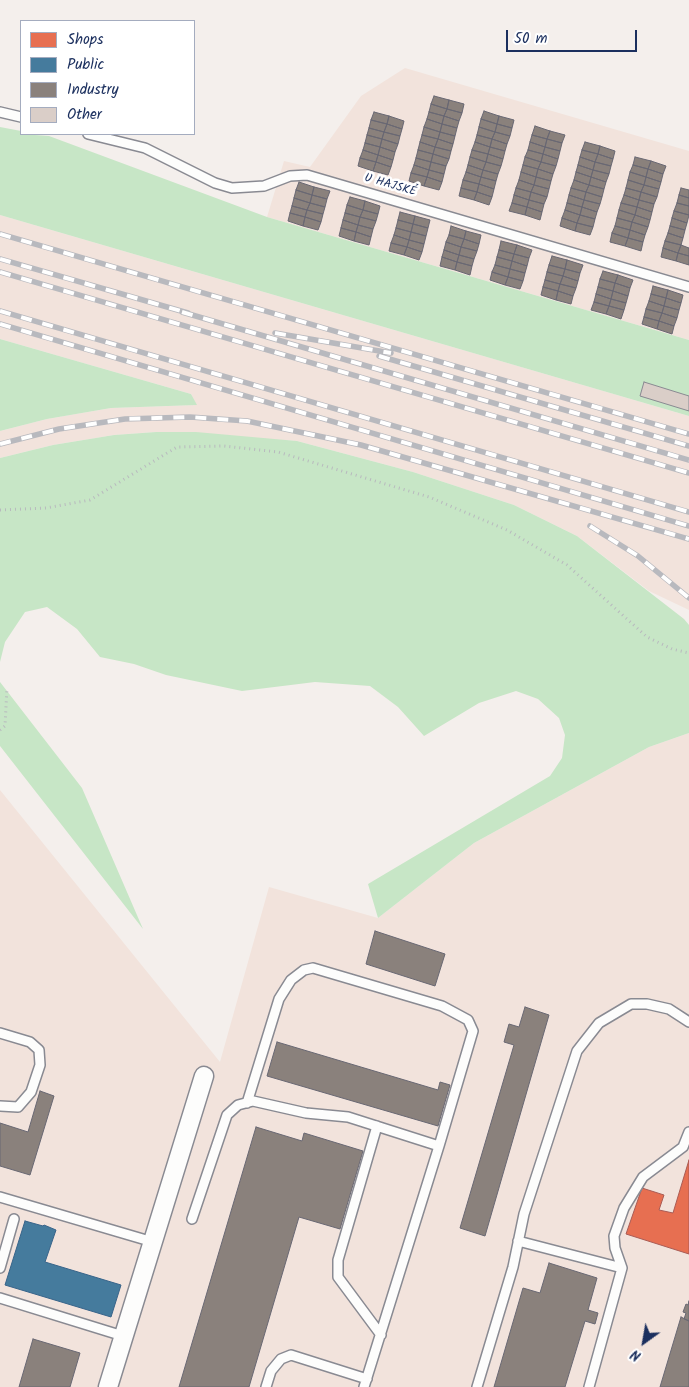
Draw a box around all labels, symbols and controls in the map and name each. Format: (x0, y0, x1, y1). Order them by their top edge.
legend (20, 20, 195, 135)
scale bar (509, 20, 640, 52)
text: 50 m (514, 27, 548, 51)
text: Shops (67, 28, 103, 52)
text: Public (67, 53, 104, 77)
text: Industry (67, 78, 119, 102)
text: Other (67, 103, 102, 127)
street label: U HAJSKÉ (362, 172, 418, 200)
north arrow (619, 1317, 669, 1367)
text: N (626, 1343, 646, 1366)

